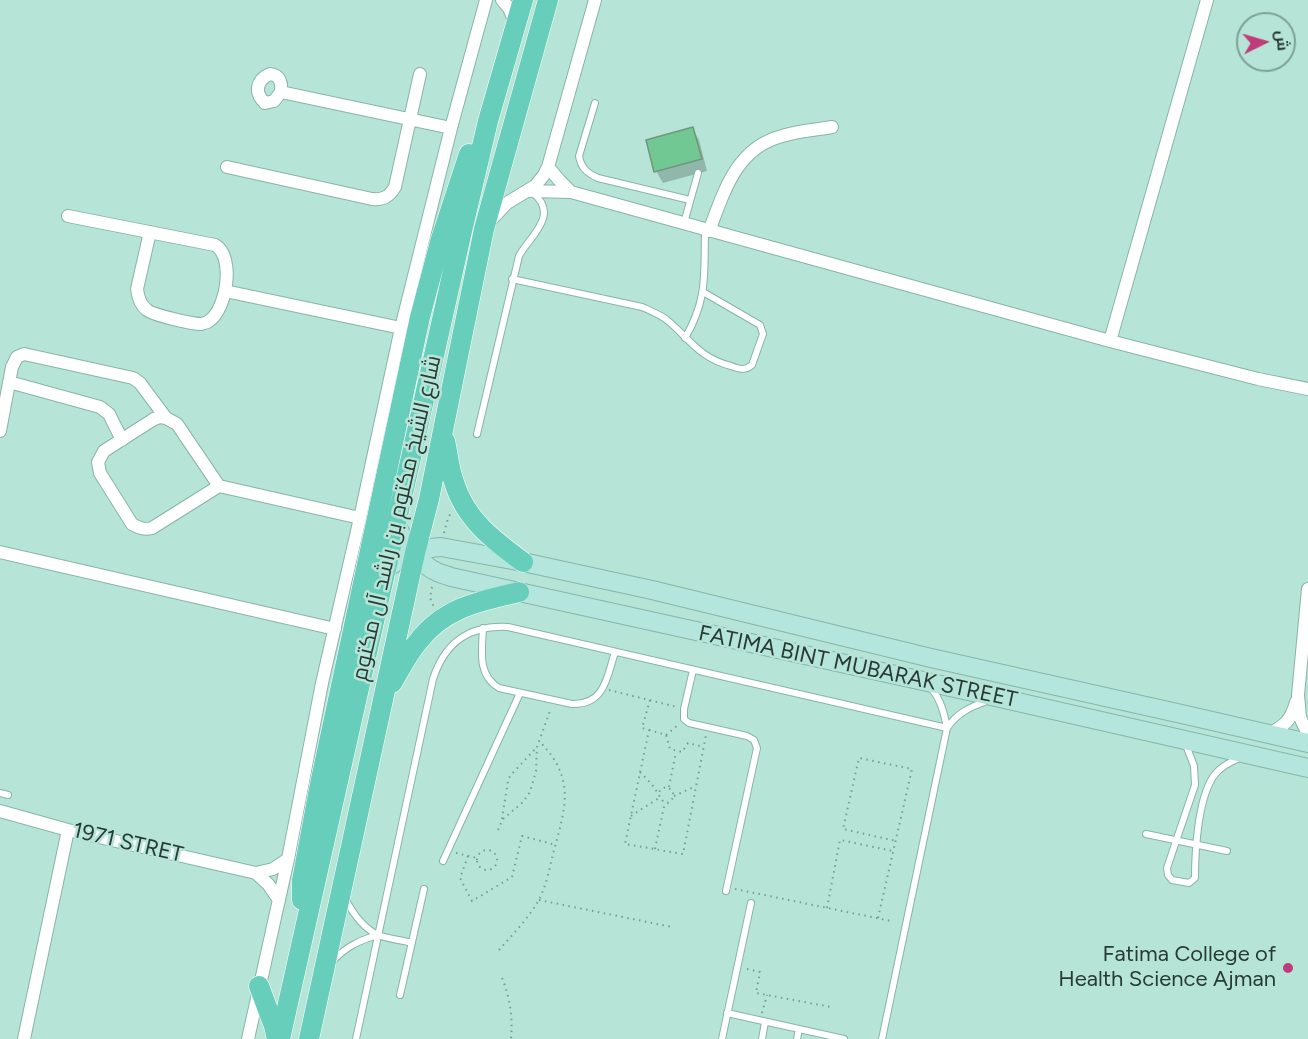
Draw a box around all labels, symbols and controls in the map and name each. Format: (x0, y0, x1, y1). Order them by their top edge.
north arrow (1236, 12, 1296, 72)
text: ش (1272, 30, 1293, 52)
street label: شارع الشيخ مكتوم بن راشد آل مكتوم (347, 353, 447, 683)
street label: FATIMA BINT MUBARAK STREET (696, 620, 1020, 714)
street label: 1971 STRET (70, 817, 186, 869)
place label: Fatima College of Health Science Ajman (1058, 942, 1276, 993)
marker: Fatima College of Health Science Ajman (1281, 961, 1295, 975)

